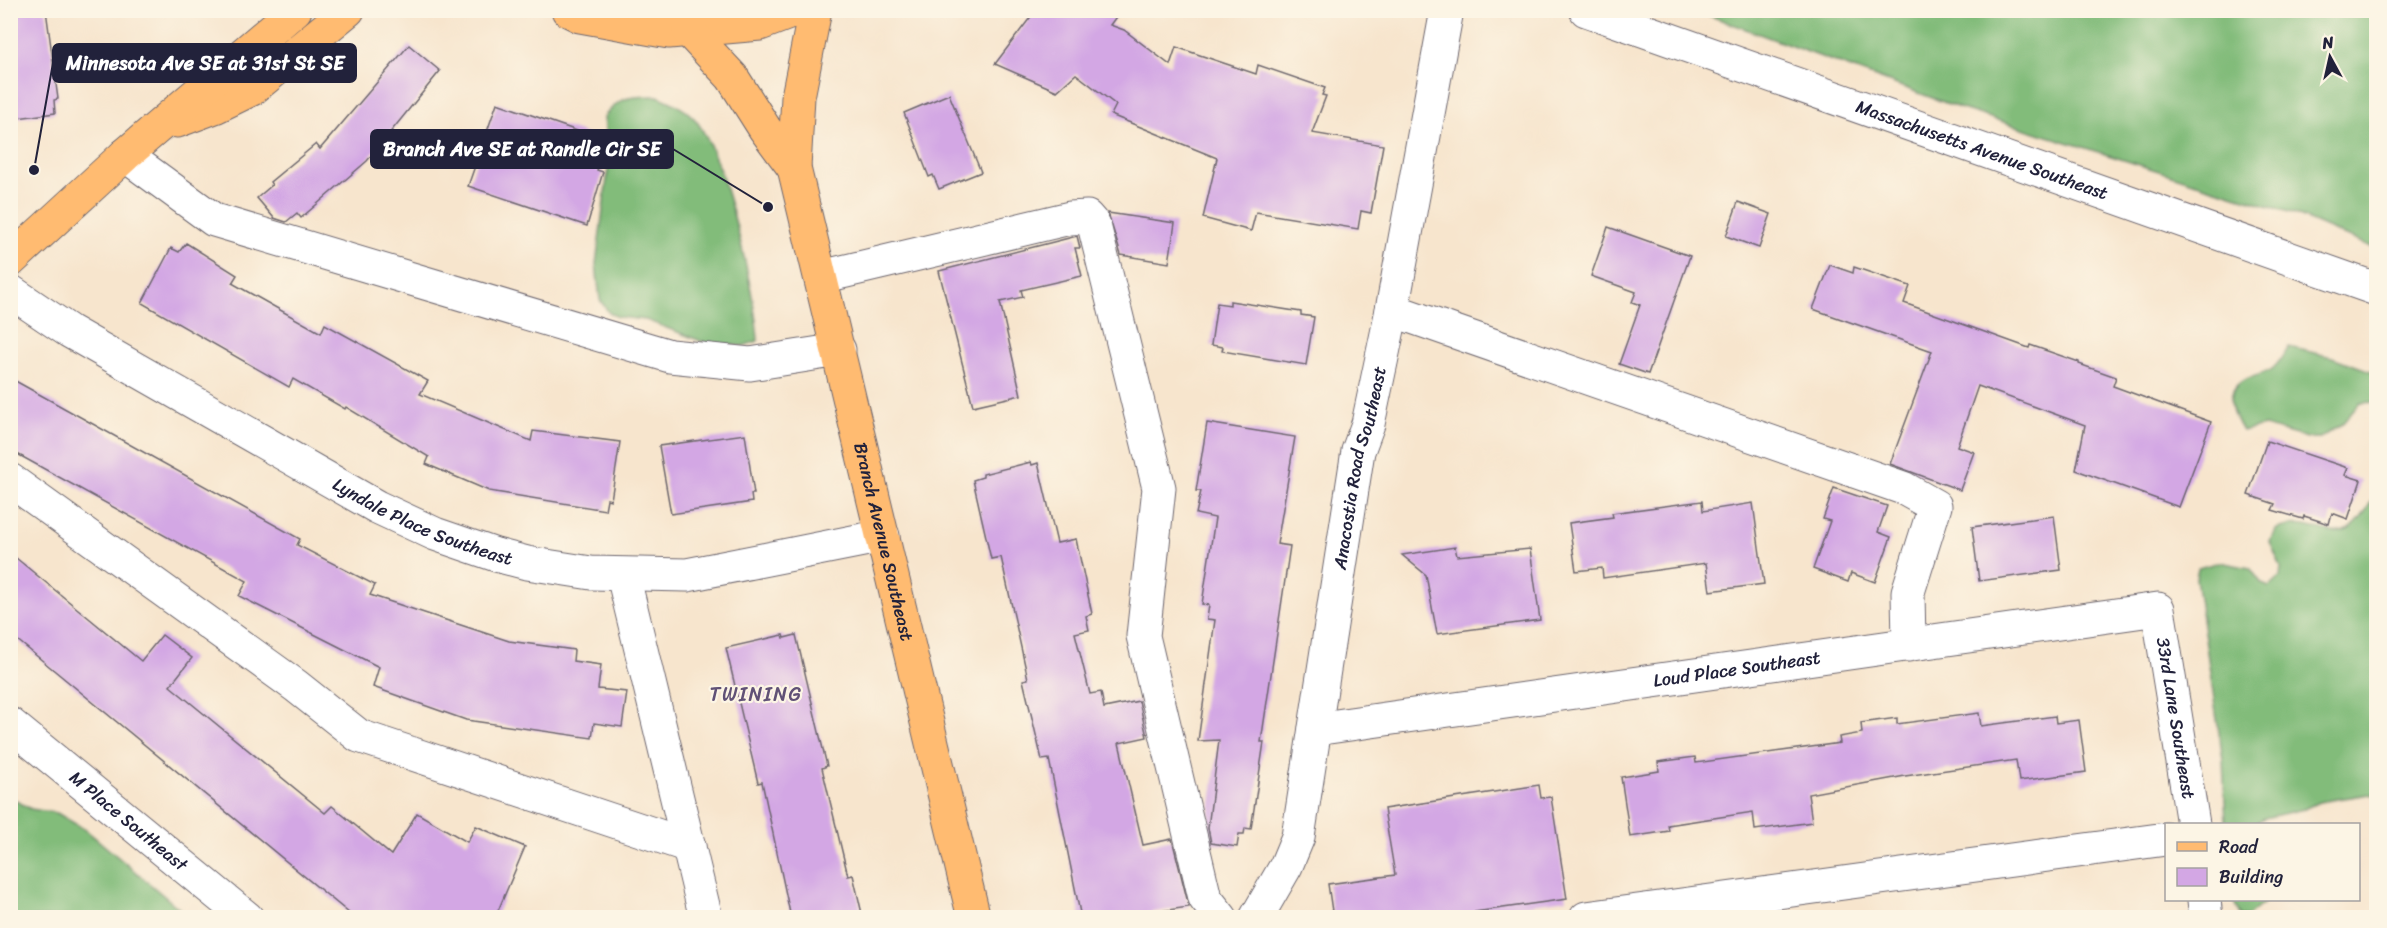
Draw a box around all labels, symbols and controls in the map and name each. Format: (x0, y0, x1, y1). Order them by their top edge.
north arrow (2300, 27, 2360, 87)
text: N (2319, 27, 2336, 58)
callout: Minnesota Ave SE at 31st St SE (53, 44, 356, 82)
text: Minnesota Ave SE at 31st St SE (65, 46, 346, 81)
street label: Massachusetts Avenue Southeast (1851, 91, 2113, 209)
callout: Branch Ave SE at Randle Cir SE (371, 130, 673, 168)
text: Branch Ave SE at Randle Cir SE (383, 132, 663, 167)
street label: Anacostia Road Southeast (1324, 363, 1396, 573)
street label: Branch Avenue Southeast (844, 439, 923, 644)
street label: Lyndale Place Southeast (326, 469, 516, 575)
street label: 33rd Lane Southeast (2147, 635, 2205, 801)
street label: Loud Place Southeast (1651, 641, 1822, 697)
district label: TWINING (709, 677, 803, 712)
street label: M Place Southeast (62, 762, 196, 880)
legend (2165, 823, 2360, 901)
text: Road (2219, 831, 2259, 863)
text: Building (2219, 861, 2283, 893)

